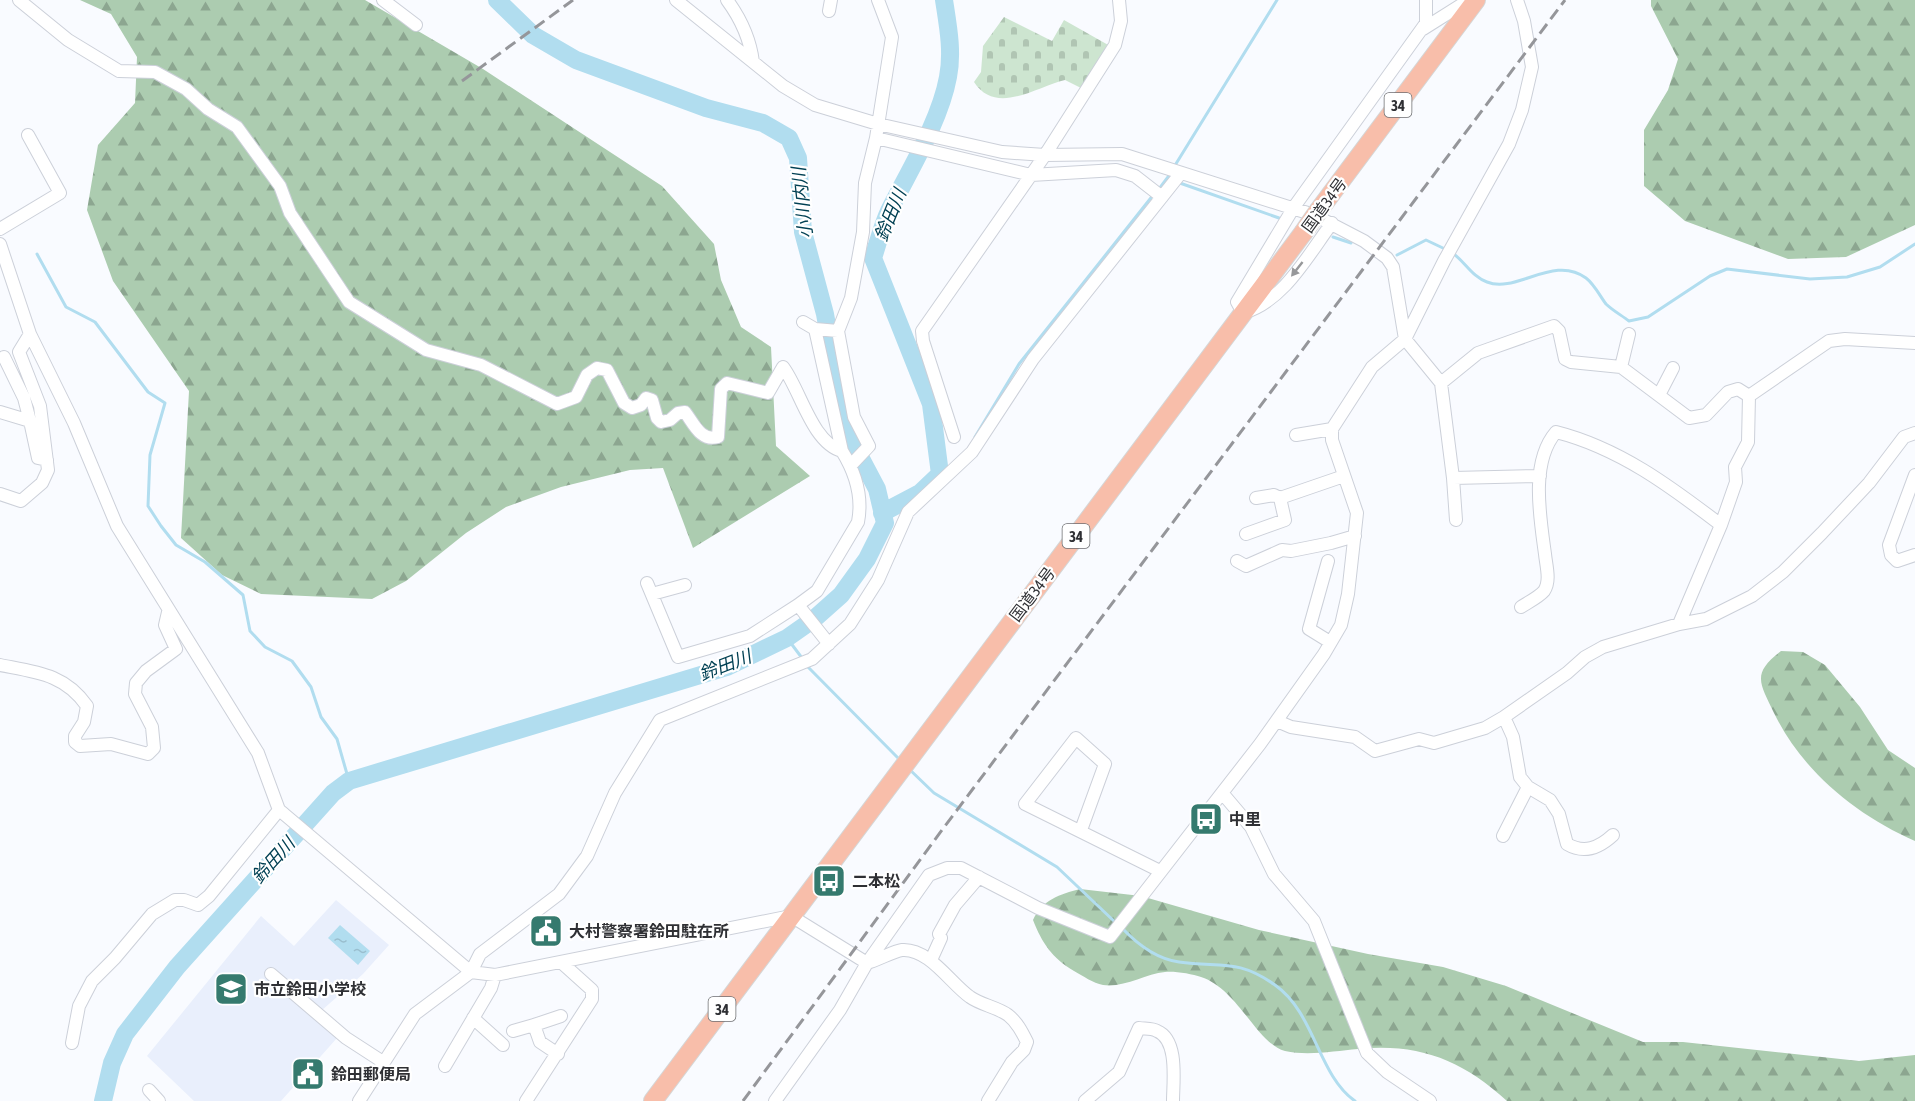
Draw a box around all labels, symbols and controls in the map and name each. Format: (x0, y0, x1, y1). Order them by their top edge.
road number: 34 (1384, 93, 1412, 117)
water label: 小川内川 (788, 164, 816, 240)
street label: 国道34号 (1298, 174, 1350, 236)
water label: 鈴田川 (870, 184, 911, 244)
one-way arrow (1290, 261, 1303, 277)
road number: 34 (1062, 524, 1090, 548)
street label: 国道34号 (1006, 563, 1058, 625)
water label: 鈴田川 (696, 645, 756, 684)
bus stop icon: 中里 (1188, 801, 1224, 837)
place label: 中里 (1229, 810, 1261, 828)
water label: 鈴田川 (247, 831, 300, 887)
bus stop icon: 二本松 (811, 863, 847, 899)
place label: 二本松 (852, 872, 900, 890)
public building icon: 大村警察署鈴田駐在所 (528, 913, 564, 949)
place label: 大村警察署鈴田駐在所 (569, 922, 729, 940)
school or university icon: 市立鈴田小学校 (213, 971, 249, 1007)
place label: 市立鈴田小学校 (254, 980, 366, 998)
road number: 34 (708, 997, 736, 1021)
public building icon: 鈴田郵便局 (290, 1056, 326, 1092)
place label: 鈴田郵便局 (331, 1065, 411, 1083)

